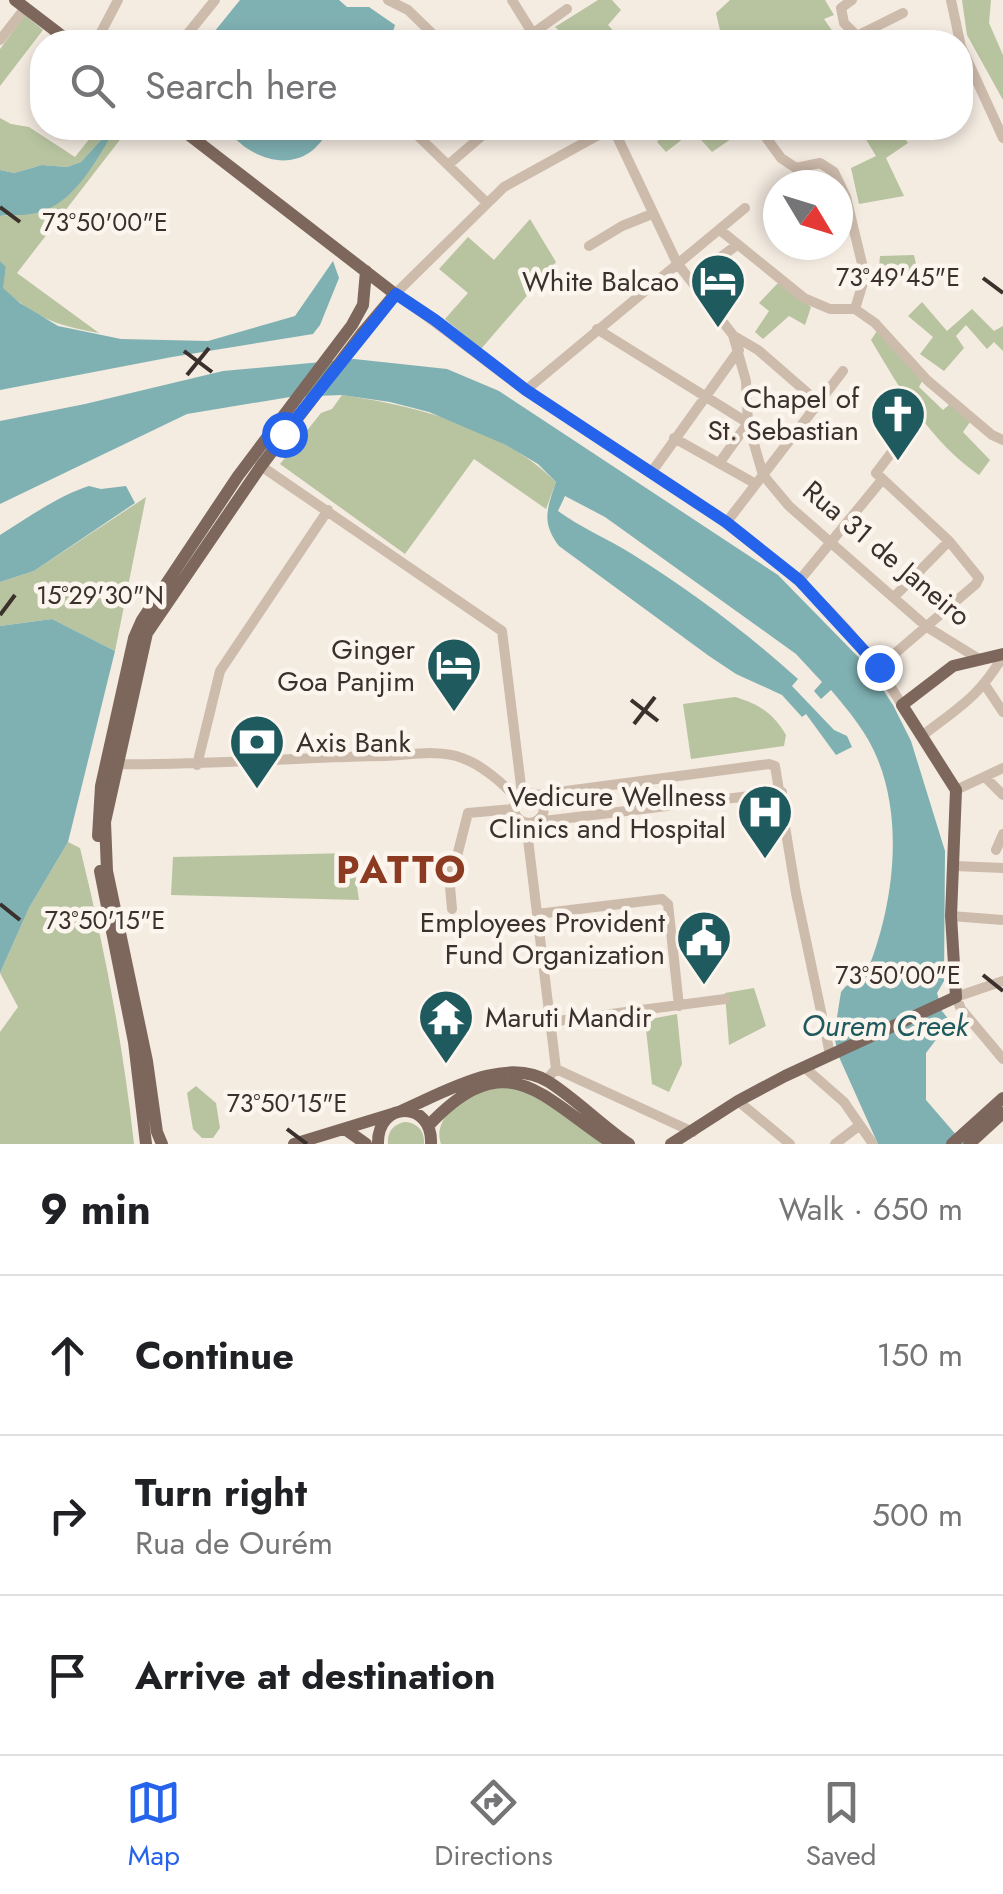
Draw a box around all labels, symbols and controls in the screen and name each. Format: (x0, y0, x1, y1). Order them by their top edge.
search box (30, 30, 973, 140)
icon: search (65, 58, 120, 113)
text: Search here (145, 58, 337, 113)
north arrow (763, 170, 853, 260)
text: 73°50'00"E (42, 204, 168, 240)
hotel icon: White Balcao (688, 251, 748, 330)
text: 73°49'45"E (836, 259, 960, 295)
place label: White Balcao (522, 261, 679, 302)
place label: Chapel of St. Sebastian (707, 378, 860, 451)
church icon: Chapel of St. Sebastian (868, 384, 928, 463)
route start (262, 412, 308, 458)
street label: Rua 31 de Janeiro (794, 471, 980, 636)
text: 15°29'30"N (36, 577, 164, 613)
place label: Ginger Goa Panjim (277, 629, 415, 702)
hotel icon: Ginger Goa Panjim (424, 635, 484, 714)
route end (857, 645, 903, 691)
bank icon: Axis Bank (227, 712, 287, 791)
place label: Axis Bank (296, 722, 411, 763)
place label: Vedicure Wellness Clinics and Hospital (489, 776, 726, 849)
hospital icon: Vedicure Wellness Clinics and Hospital (735, 782, 795, 861)
district label: PATTO (336, 842, 468, 897)
text: 73°50'15"E (45, 902, 165, 938)
place label: Employees Provident Fund Organization (420, 902, 665, 975)
public building icon: Employees Provident Fund Organization (674, 908, 734, 987)
text: 73°50'00"E (835, 957, 961, 993)
temple icon: Maruti Mandir (416, 987, 476, 1066)
place label: Maruti Mandir (485, 997, 652, 1038)
water label: Ourem Creek (802, 1004, 970, 1047)
text: 73°50'15"E (227, 1085, 347, 1121)
text: 9 min (40, 1179, 151, 1240)
text: Walk · 650 m (779, 1186, 963, 1232)
icon: ahead (40, 1328, 95, 1383)
text: Continue (135, 1328, 294, 1383)
text: 150 m (877, 1332, 963, 1378)
text: Turn right (135, 1465, 307, 1520)
icon: right (40, 1488, 95, 1543)
text: 500 m (872, 1492, 963, 1538)
text: Rua de Ourém (135, 1520, 333, 1566)
icon: arrive (40, 1648, 95, 1703)
text: Arrive at destination (135, 1648, 496, 1703)
tab: Map (126, 1775, 181, 1876)
tab: Directions (434, 1775, 553, 1876)
tab: Saved (806, 1775, 877, 1876)

